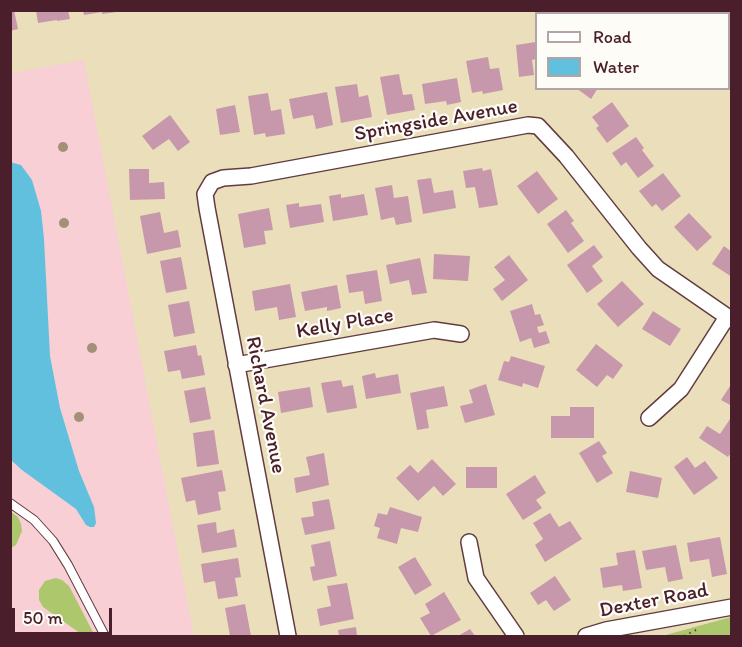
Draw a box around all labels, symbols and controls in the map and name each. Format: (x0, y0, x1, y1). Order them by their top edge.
legend (535, 12, 730, 90)
text: Road (593, 26, 632, 48)
text: Water (593, 56, 639, 78)
street label: Springside Avenue (352, 94, 520, 148)
street label: Kelly Place (294, 303, 396, 345)
street label: Richard Avenue (239, 334, 291, 476)
street label: Dexter Road (597, 578, 711, 624)
scale bar (15, 596, 116, 634)
text: 50 m (23, 607, 63, 629)

